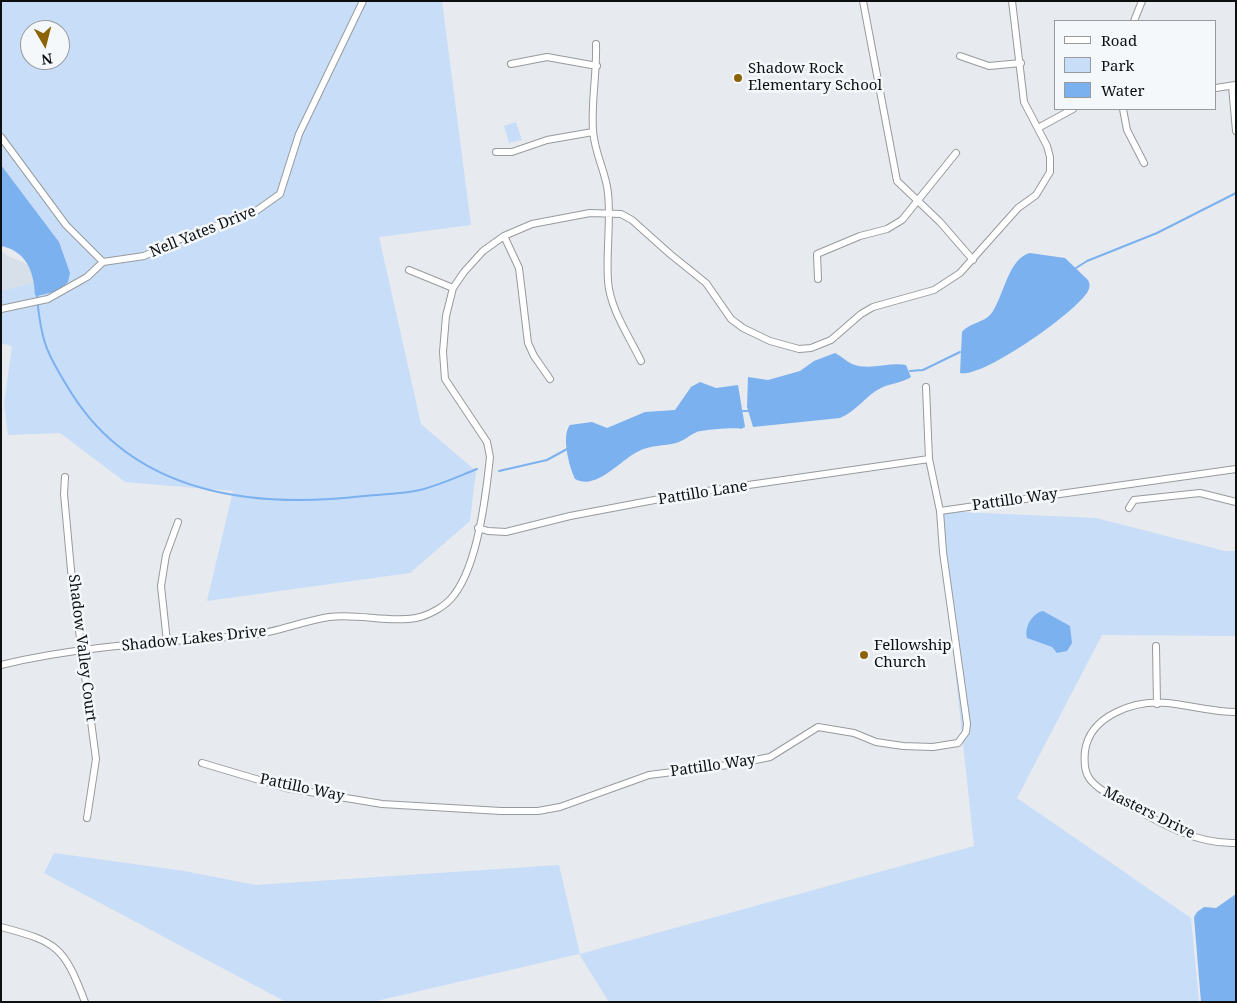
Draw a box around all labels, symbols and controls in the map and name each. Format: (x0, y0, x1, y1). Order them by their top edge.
north arrow (20, 20, 70, 70)
legend (1054, 20, 1217, 110)
text: Road (1101, 30, 1137, 50)
text: N (40, 49, 54, 70)
text: Park (1101, 55, 1134, 75)
place label: Shadow Rock Elementary School (748, 60, 882, 95)
marker: Shadow Rock Elementary School (732, 72, 744, 84)
text: Water (1101, 80, 1144, 100)
street label: Nell Yates Drive (147, 202, 259, 262)
street label: Pattillo Lane (657, 477, 749, 509)
street label: Pattillo Way (971, 485, 1059, 515)
street label: Shadow Valley Court (64, 573, 100, 723)
street label: Shadow Lakes Drive (121, 622, 267, 656)
place label: Fellowship Church (874, 637, 951, 672)
marker: Fellowship Church (858, 649, 870, 661)
street label: Pattillo Way (669, 751, 757, 781)
street label: Pattillo Way (258, 770, 346, 806)
street label: Masters Drive (1100, 783, 1198, 843)

